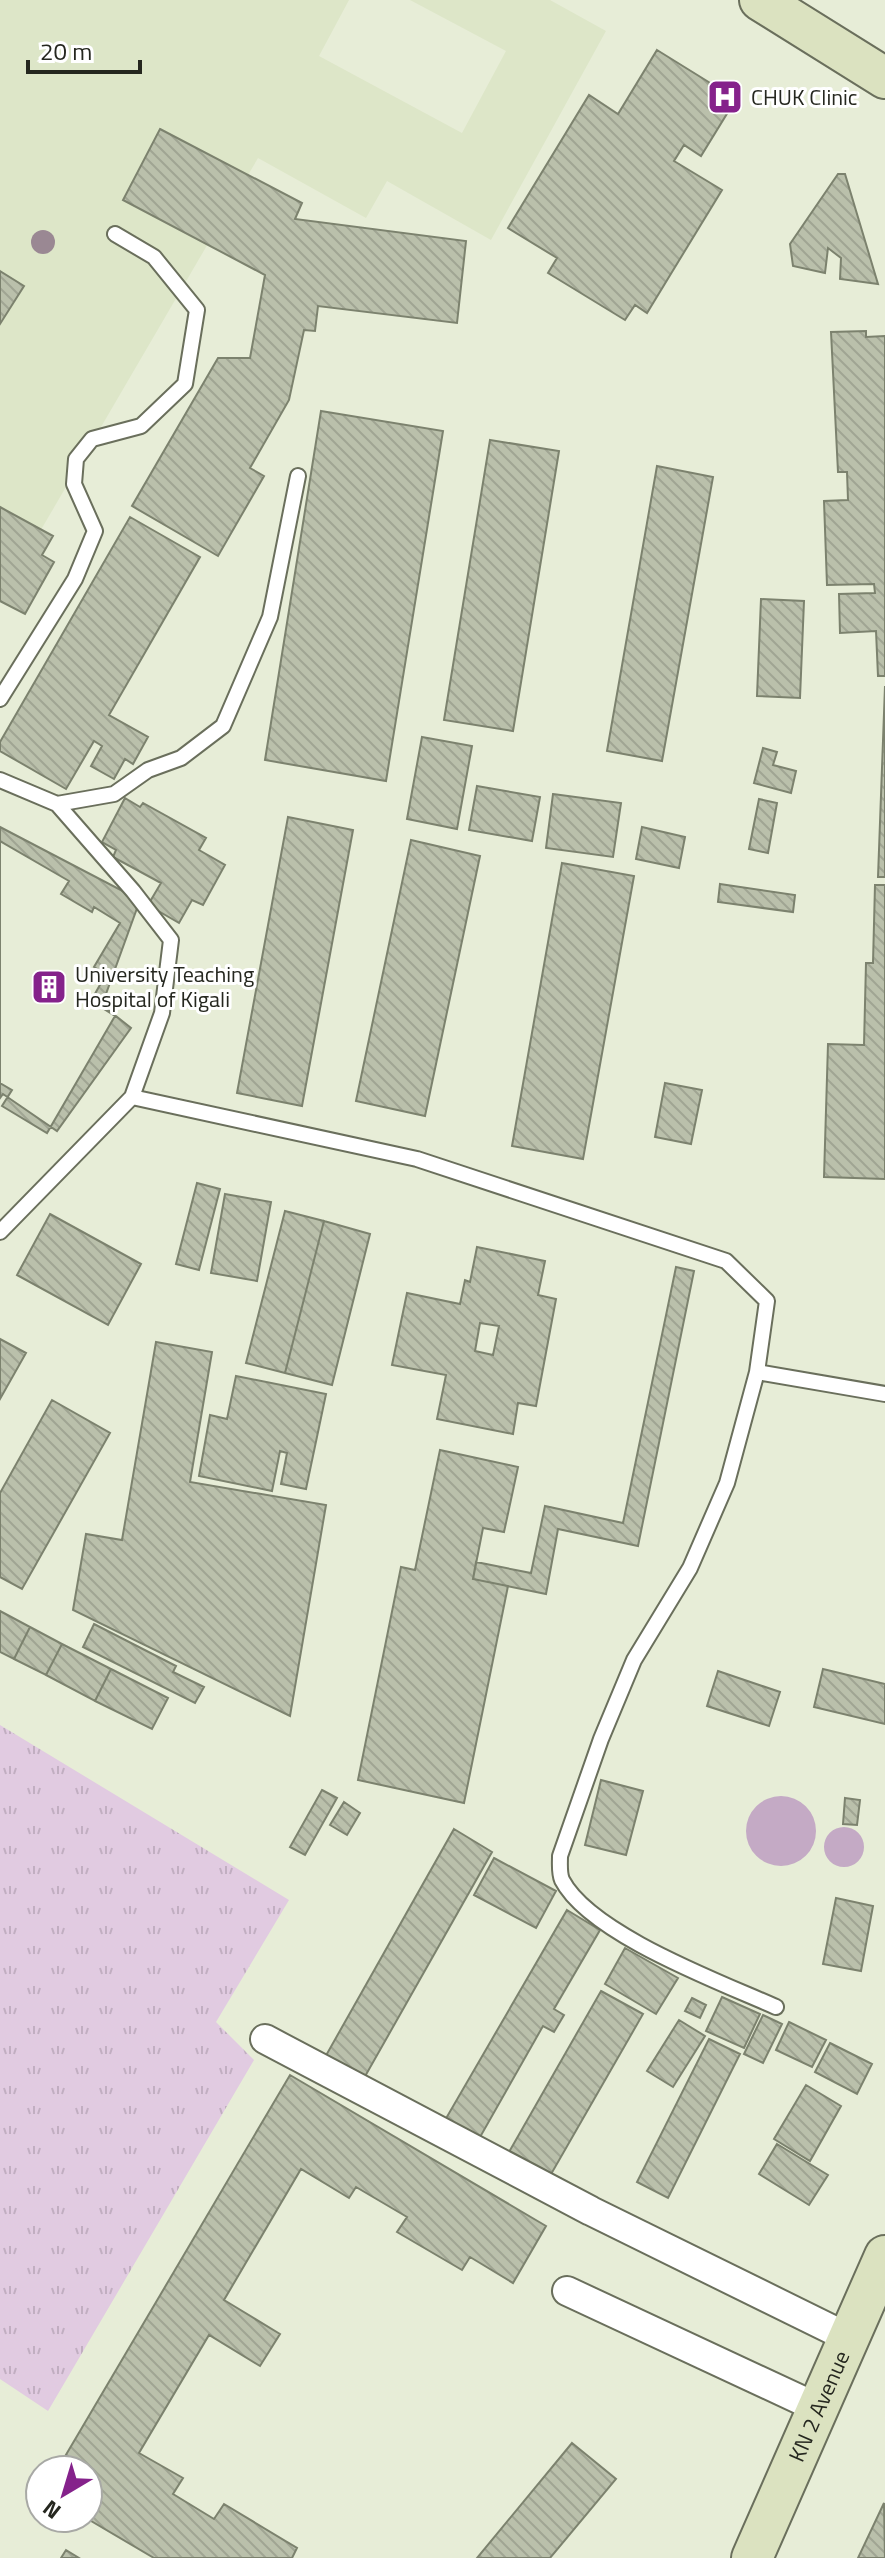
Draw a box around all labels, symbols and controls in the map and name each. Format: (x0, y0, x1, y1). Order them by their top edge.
scale bar (28, 24, 140, 74)
text: 20 m (40, 33, 92, 69)
hospital icon: CHUK Clinic (706, 78, 744, 116)
place label: CHUK Clinic (751, 80, 857, 114)
place label: University Teaching Hospital of Kigali (75, 957, 254, 1016)
building icon: University Teaching Hospital of Kigali (30, 968, 68, 1006)
street label: KN 2 Avenue (780, 2345, 858, 2467)
north arrow (24, 2454, 104, 2534)
text: N (35, 2492, 68, 2528)

